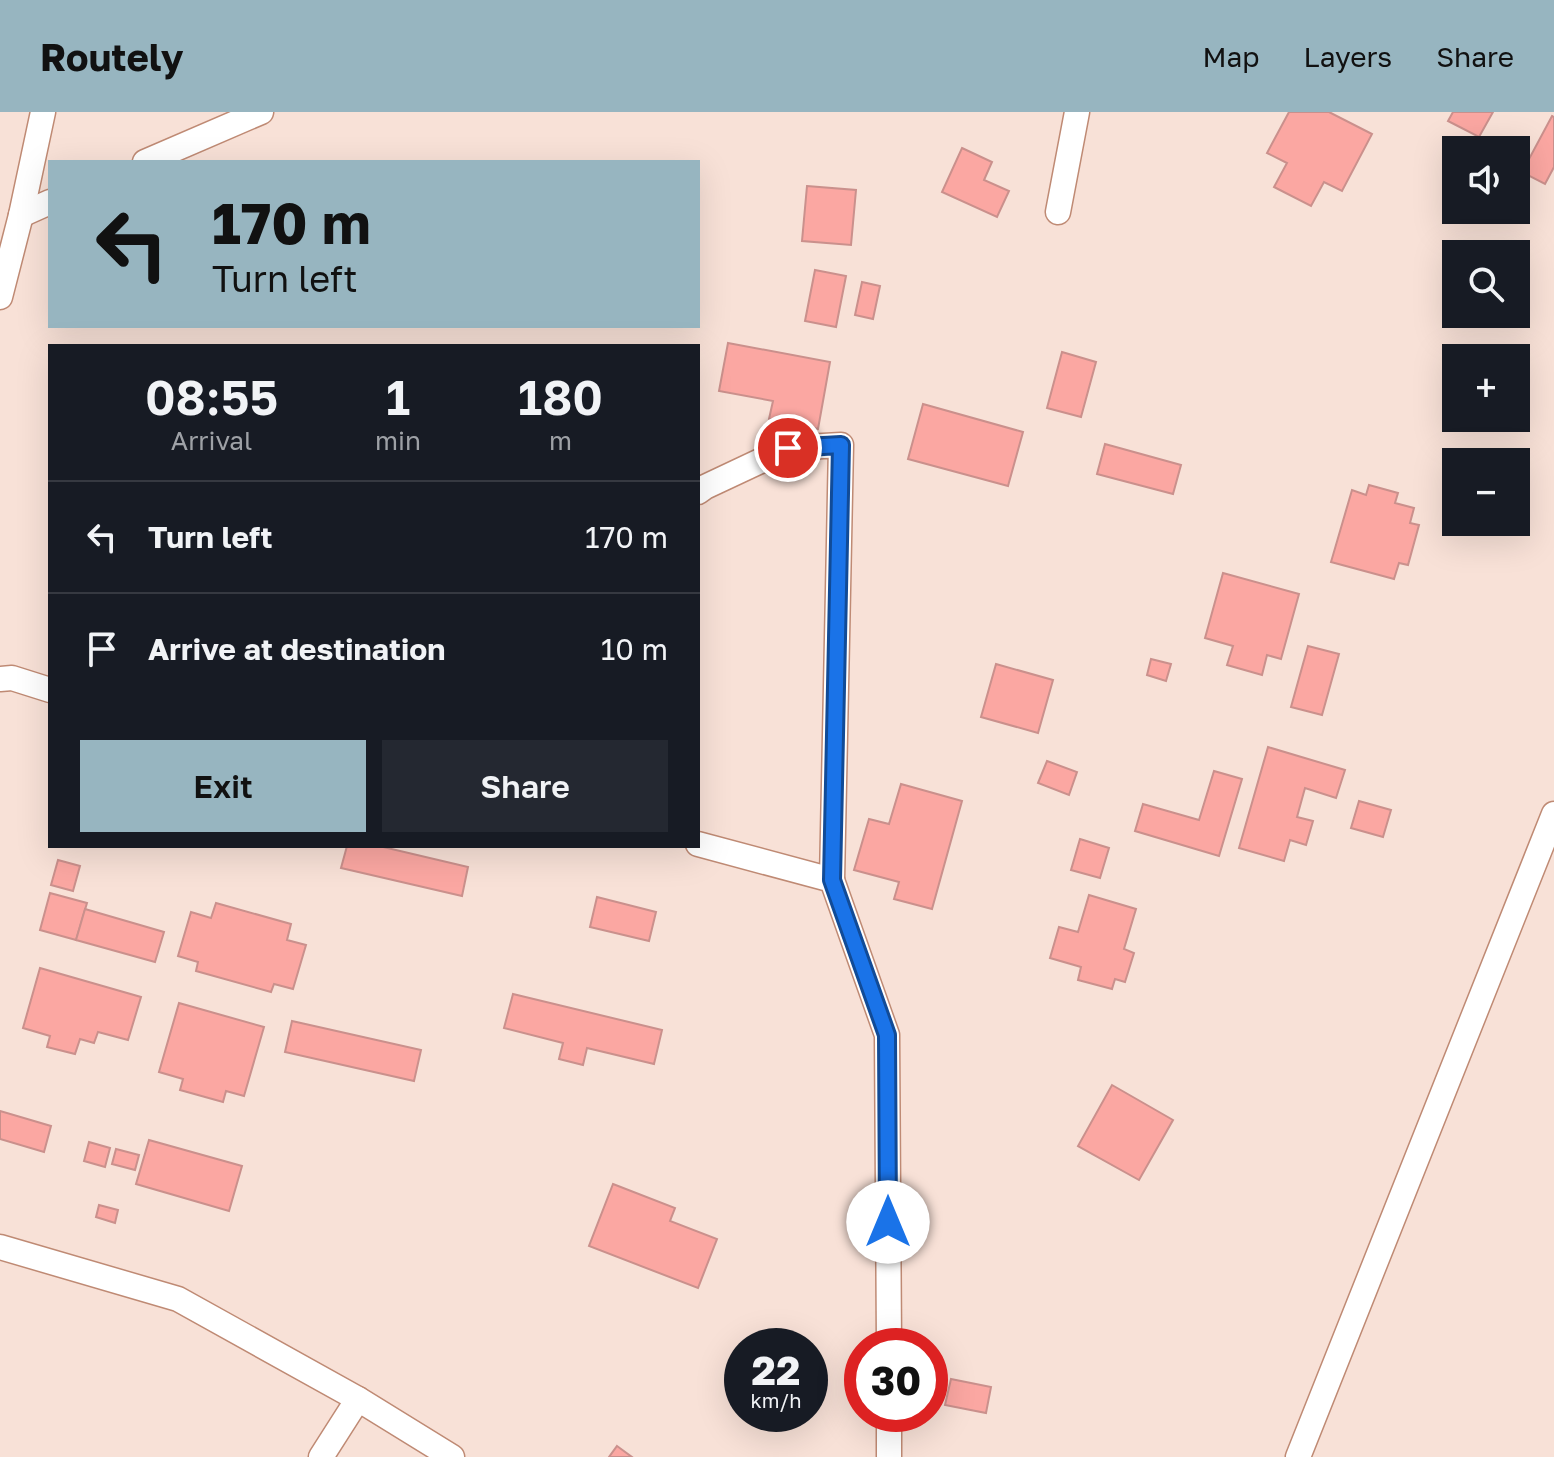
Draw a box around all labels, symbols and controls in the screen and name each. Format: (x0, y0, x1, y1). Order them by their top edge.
text: Routely (40, 34, 184, 79)
text: Map (1202, 40, 1260, 73)
text: Layers (1304, 40, 1392, 73)
text: Share (1436, 40, 1514, 73)
map controls (1442, 136, 1530, 536)
button: sound (1442, 136, 1530, 224)
text: 170 m (212, 189, 371, 256)
icon: left (80, 192, 184, 296)
button: search (1442, 240, 1530, 328)
text: Turn left (212, 257, 358, 300)
button: + (1442, 344, 1530, 432)
text: 08:55 (145, 368, 278, 426)
text: 1 (386, 368, 410, 426)
text: 180 (518, 368, 603, 426)
pin (754, 414, 822, 482)
text: Arrival (171, 425, 252, 456)
text: min (375, 425, 421, 456)
text: m (549, 425, 572, 456)
icon: arrive (766, 426, 810, 470)
button: − (1442, 448, 1530, 536)
icon: left (80, 515, 124, 559)
text: Turn left (148, 519, 273, 555)
text: 170 m (585, 519, 668, 555)
icon: arrive (80, 627, 124, 671)
text: Arrive at destination (148, 631, 445, 667)
text: 10 m (601, 631, 668, 667)
button: Exit (80, 740, 366, 832)
button: Share (382, 740, 668, 832)
position arrow (846, 1180, 930, 1264)
speed limit sign: 30 (844, 1328, 948, 1432)
text: 22 (752, 1346, 800, 1394)
text: km/h (751, 1388, 801, 1412)

